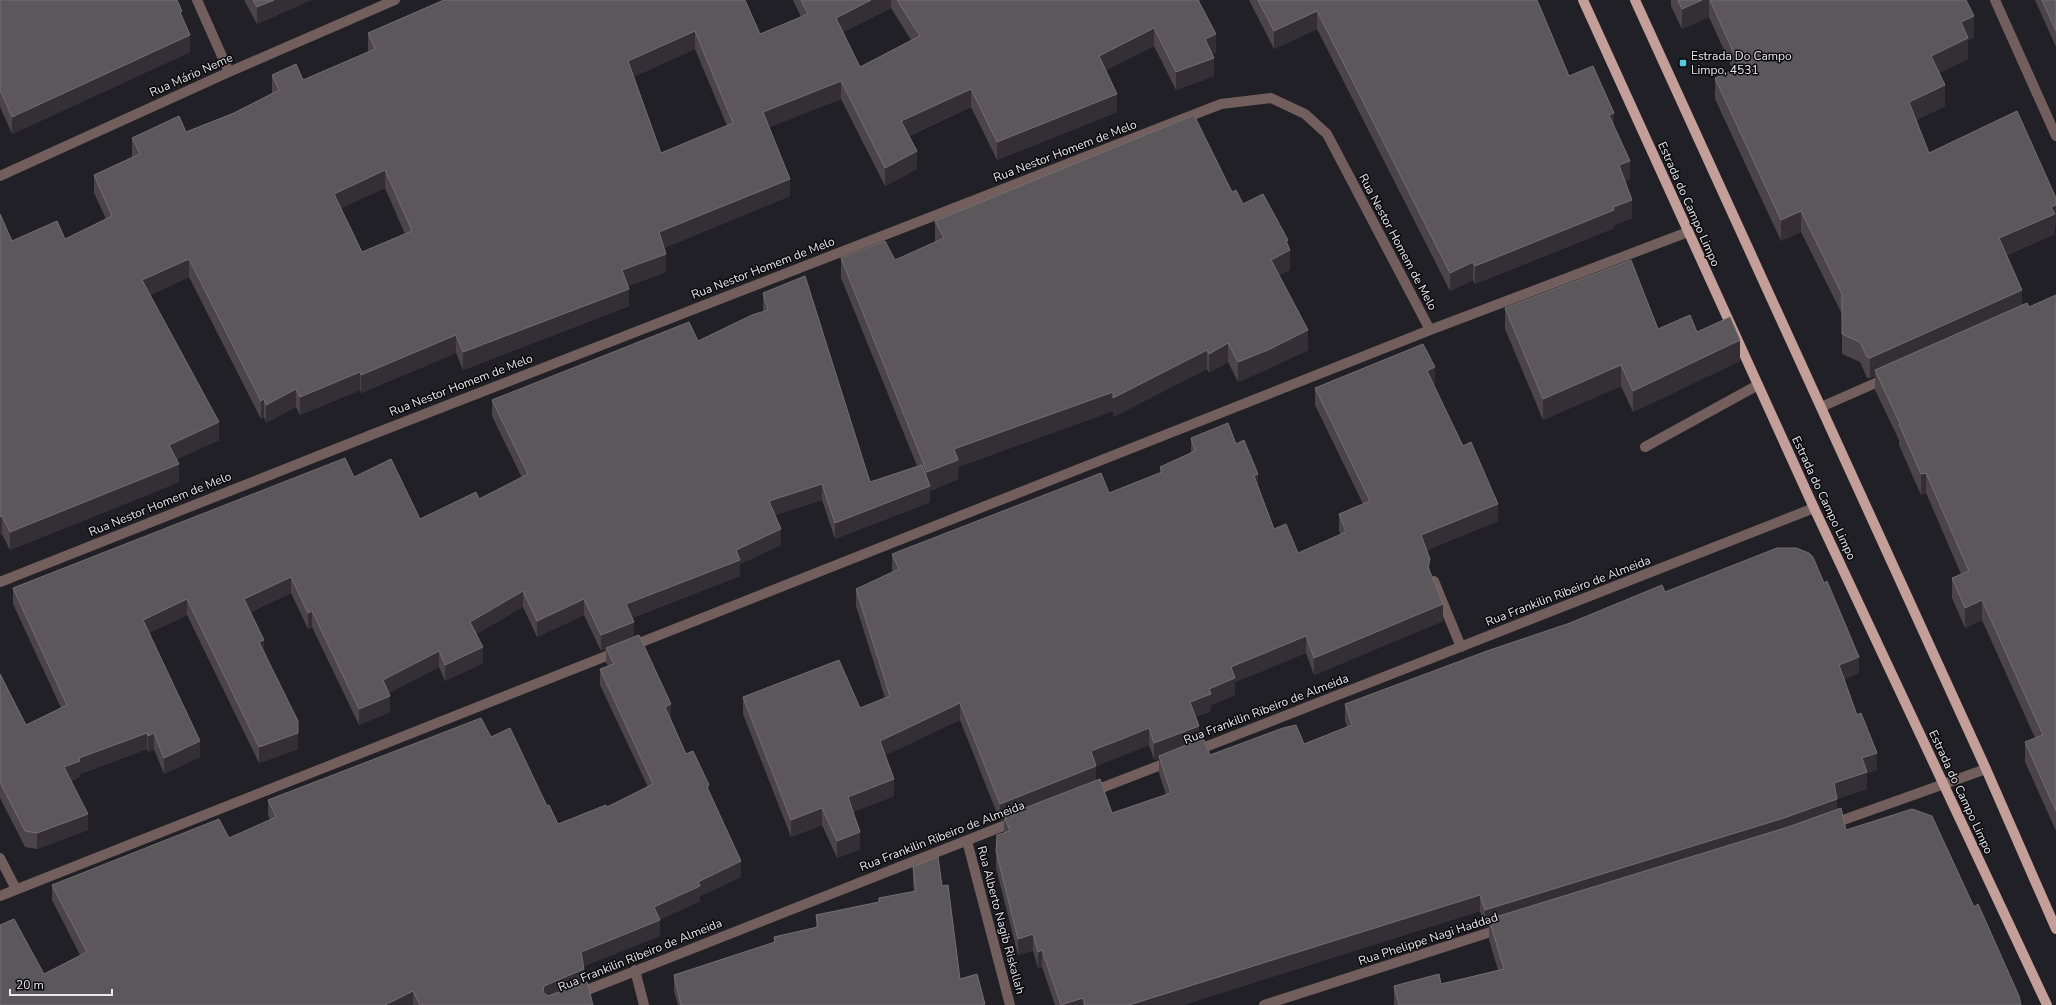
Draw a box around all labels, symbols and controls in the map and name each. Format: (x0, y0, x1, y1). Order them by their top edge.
place label: Estrada Do Campo Limpo, 4531 (1691, 48, 1792, 78)
street label: Rua Mário Neme (147, 49, 235, 101)
marker: Estrada Do Campo Limpo, 4531 (1678, 58, 1688, 68)
street label: Rua Nestor Homem de Melo (991, 116, 1139, 186)
street label: Estrada do Campo Limpo (1654, 139, 1724, 269)
street label: Rua Nestor Homem de Melo (1355, 171, 1441, 313)
street label: Rua Nestor Homem de Melo (689, 233, 837, 303)
street label: Rua Nestor Homem de Melo (387, 350, 535, 420)
street label: Estrada do Campo Limpo (1788, 433, 1860, 563)
street label: Rua Nestor Homem de Melo (86, 468, 234, 540)
street label: Rua Frankilin Ribeiro de Almeida (1483, 552, 1653, 630)
street label: Rua Frankilin Ribeiro de Almeida (1181, 670, 1351, 748)
street label: Estrada do Campo Limpo (1925, 727, 1997, 857)
street label: Rua Frankilin Ribeiro de Almeida (857, 797, 1027, 875)
street label: Rua Alberto Nagib Riskallah (974, 844, 1028, 996)
street label: Rua Phelippe Nagi Haddad (1356, 909, 1500, 969)
street label: Rua Frankilin Ribeiro de Almeida (556, 915, 724, 995)
scale bar (10, 971, 112, 997)
text: 20 m (16, 977, 44, 993)

